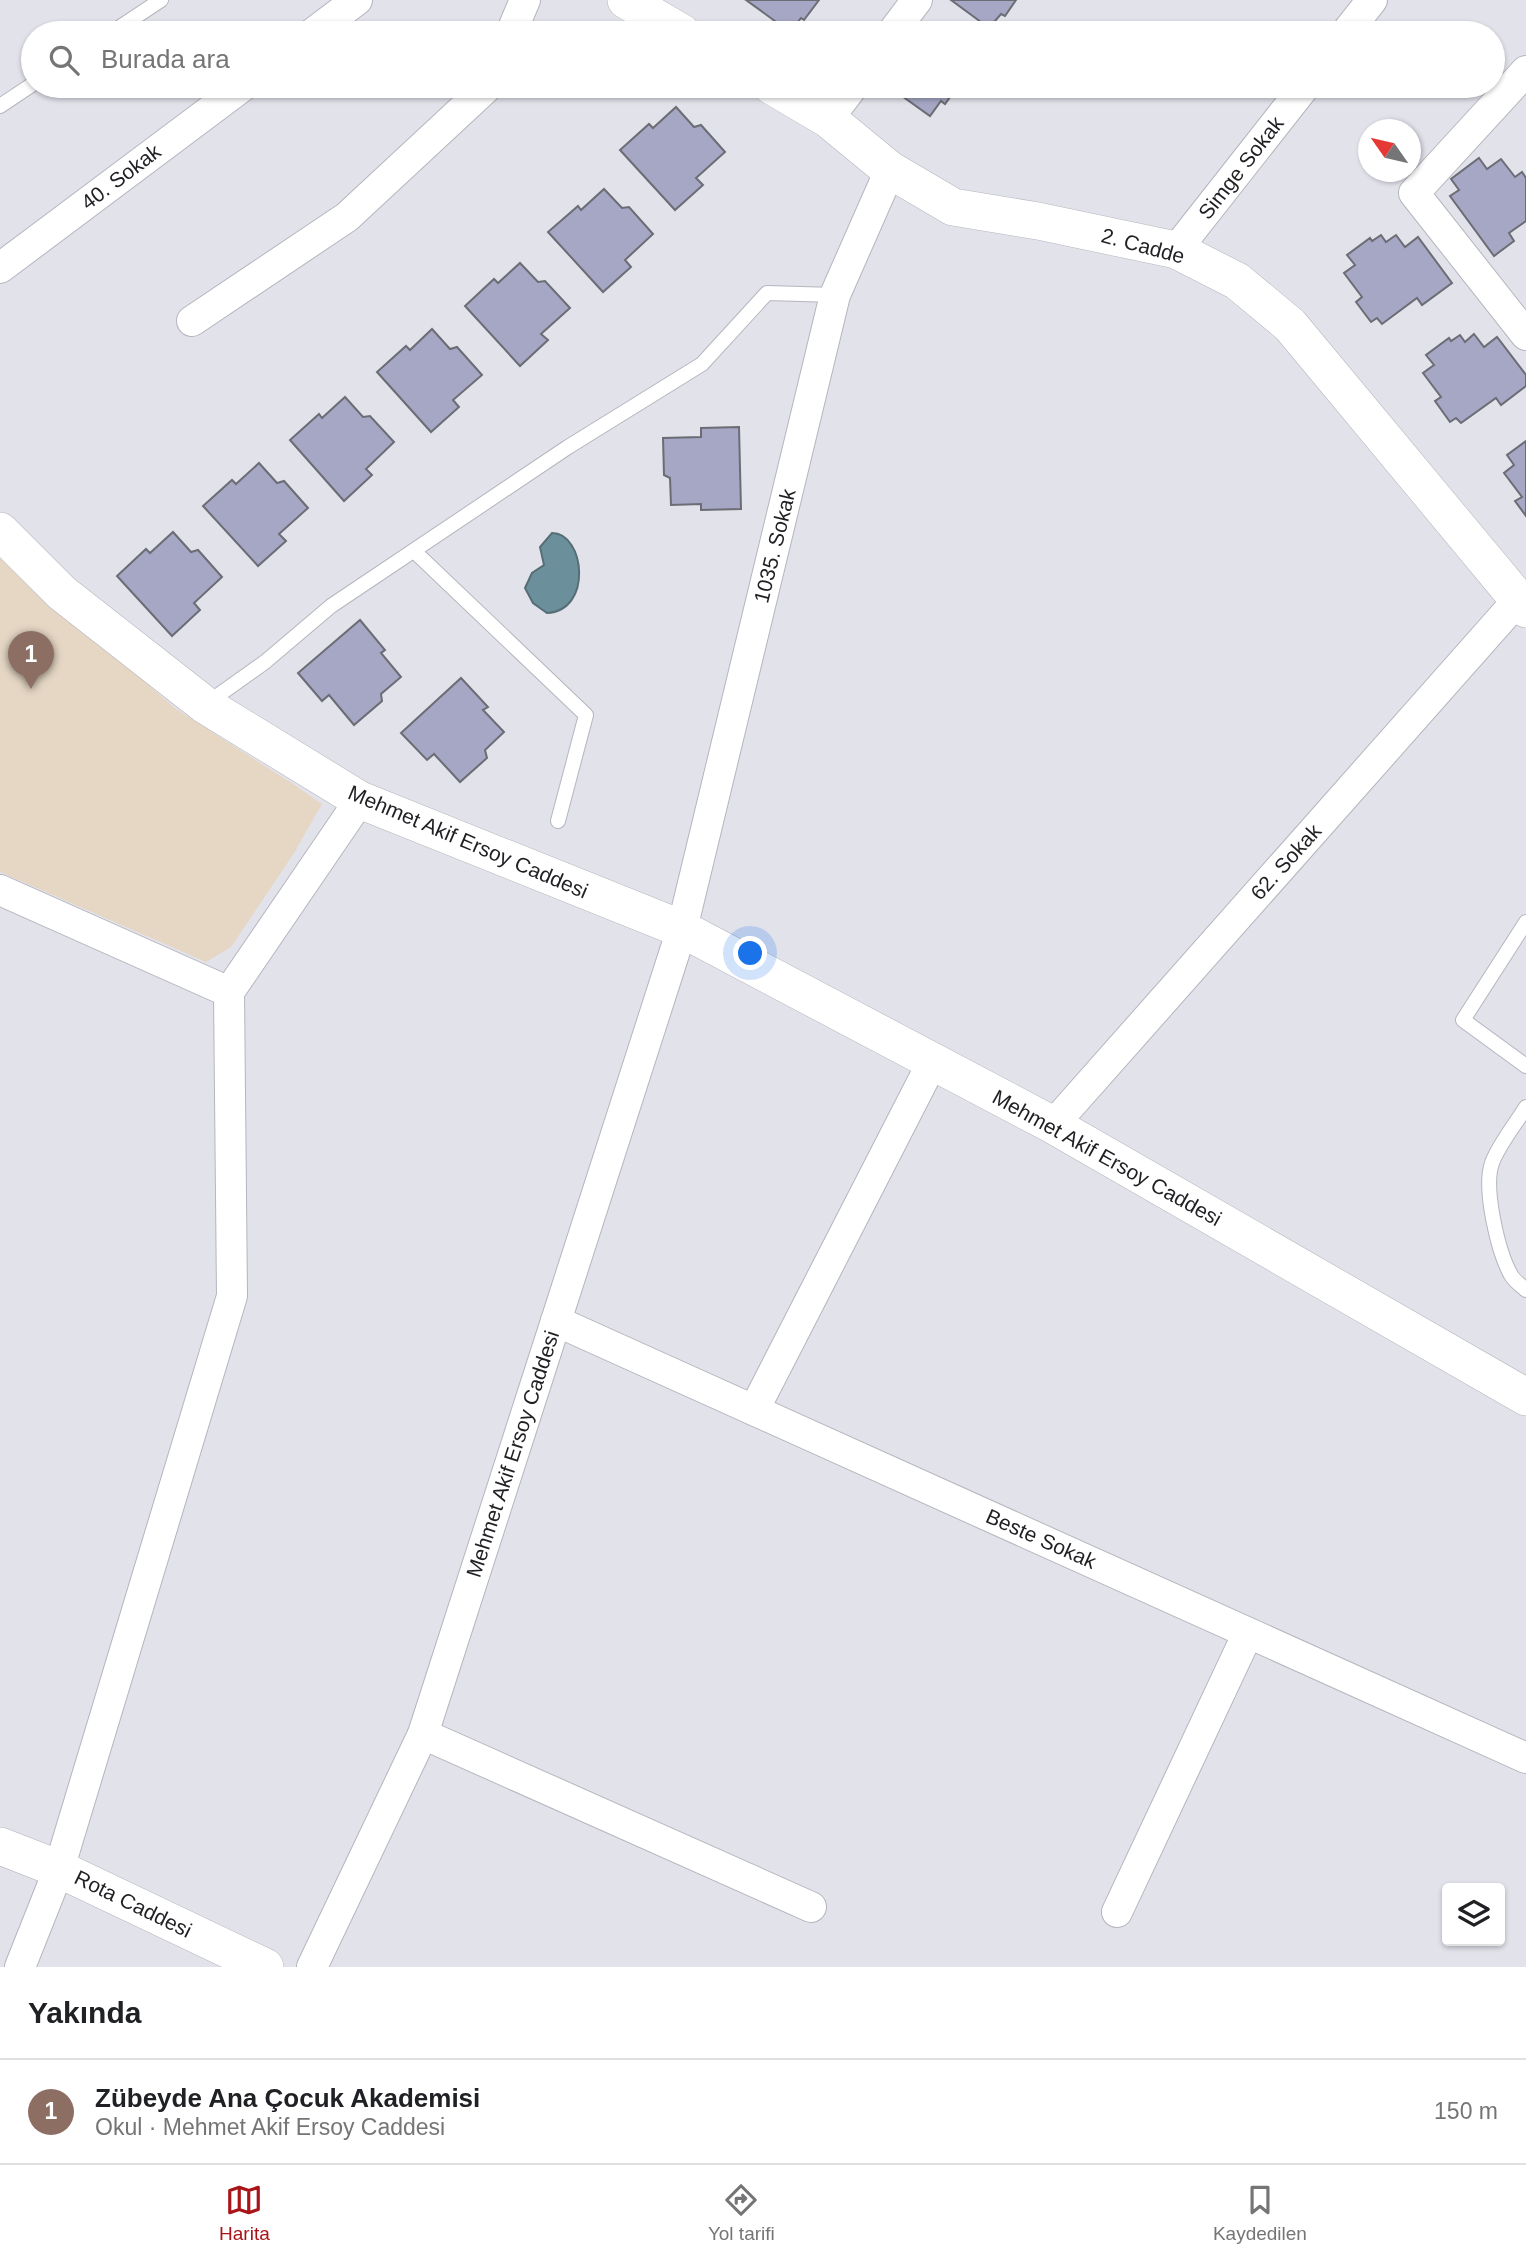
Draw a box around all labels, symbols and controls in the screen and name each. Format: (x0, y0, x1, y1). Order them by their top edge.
search box (21, 21, 1505, 98)
icon: search (45, 41, 83, 79)
text: Burada ara (101, 44, 230, 74)
street label: Simge Sokak (1193, 111, 1288, 224)
north arrow (1358, 119, 1421, 182)
street label: 40. Sokak (76, 139, 165, 214)
street label: 2. Cadde (1099, 223, 1187, 268)
street label: 1035. Sokak (749, 486, 800, 605)
pin: 1 (8, 631, 54, 689)
street label: Mehmet Akif Ersoy Caddesi (345, 781, 591, 903)
street label: 62. Sokak (1246, 819, 1326, 904)
your location (733, 936, 767, 970)
street label: Mehmet Akif Ersoy Caddesi (989, 1085, 1226, 1230)
street label: Mehmet Akif Ersoy Caddesi (462, 1328, 563, 1580)
street label: Beste Sokak (983, 1504, 1100, 1573)
street label: Rota Caddesi (71, 1865, 195, 1942)
map controls (1442, 1883, 1505, 1946)
button: layers (1442, 1883, 1505, 1946)
text: Yakında (28, 1996, 141, 2029)
text: Zübeyde Ana Çocuk Akademisi (95, 2083, 480, 2113)
text: 1 (45, 2098, 57, 2124)
text: 150 m (1434, 2098, 1498, 2124)
text: Okul · Mehmet Akif Ersoy Caddesi (95, 2114, 445, 2140)
tab: Harita (219, 2181, 270, 2245)
tab: Yol tarifi (708, 2181, 775, 2245)
tab: Kaydedilen (1213, 2181, 1307, 2245)

